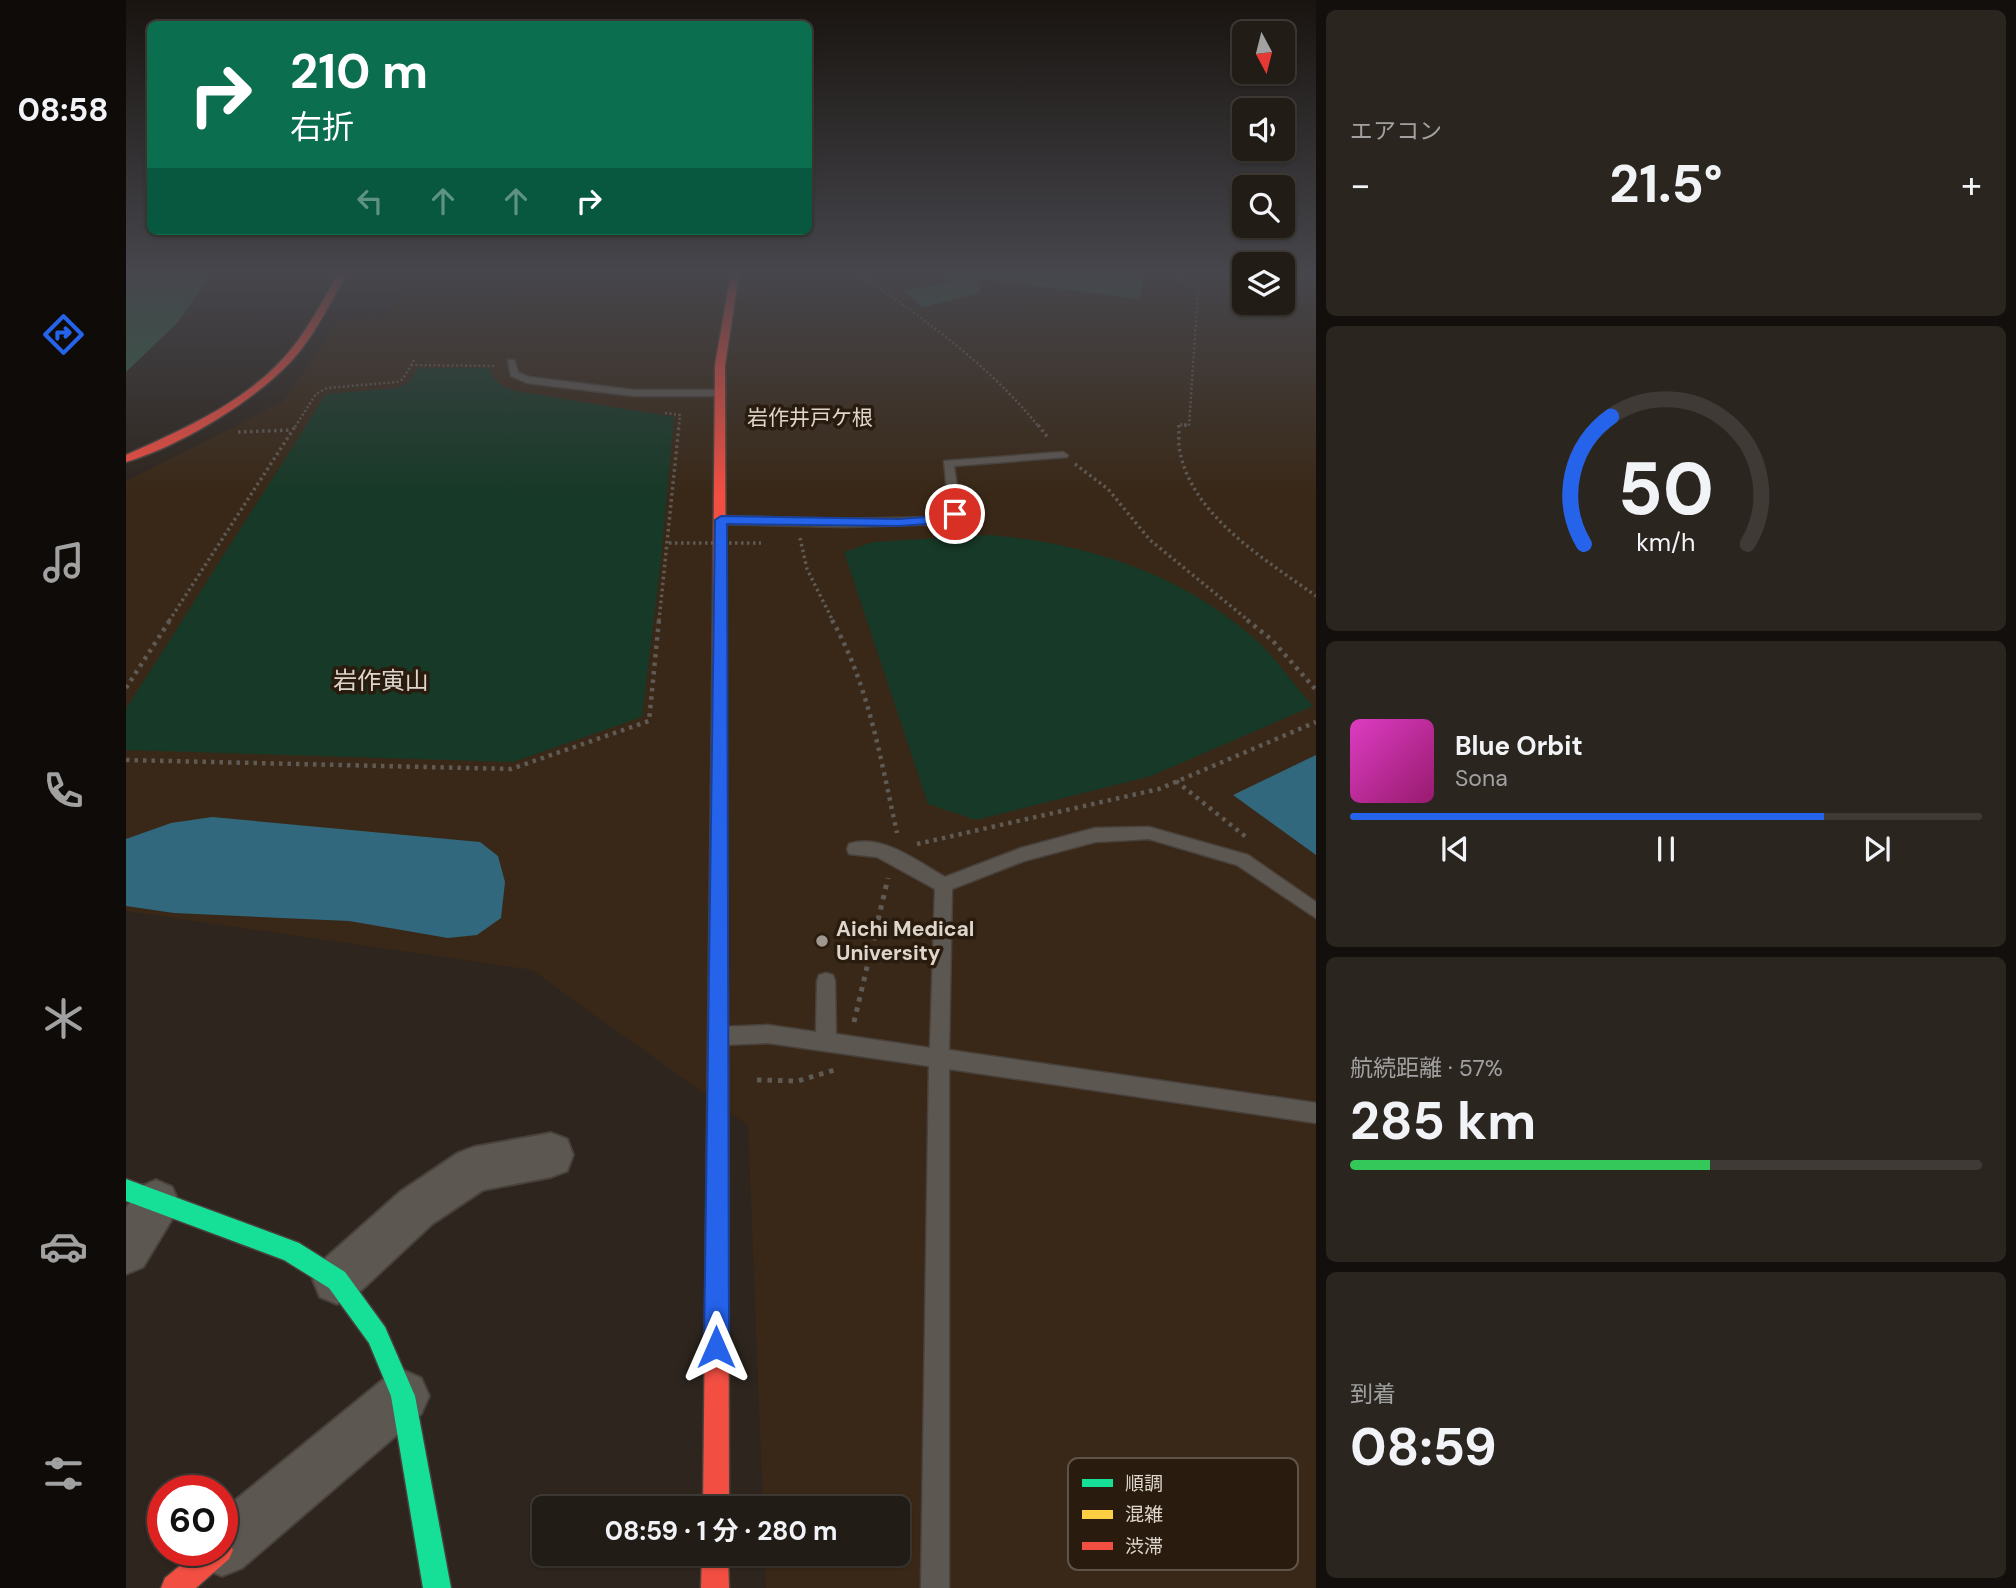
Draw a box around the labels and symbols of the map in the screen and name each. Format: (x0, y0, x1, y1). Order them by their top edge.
north arrow (1232, 21, 1295, 84)
district label: 岩作井戸ケ根 (747, 404, 873, 432)
pin (925, 484, 985, 544)
district label: 岩作寅山 (333, 665, 429, 696)
place label: Aichi Medical University (836, 915, 974, 967)
marker: Aichi Medical University (814, 933, 830, 949)
position arrow (679, 1310, 753, 1384)
legend (1068, 1458, 1298, 1570)
text: 順調 (1125, 1471, 1163, 1496)
speed limit sign: 60 (147, 1475, 238, 1566)
text: 混雑 (1125, 1502, 1163, 1527)
text: 渋滞 (1125, 1534, 1163, 1559)

